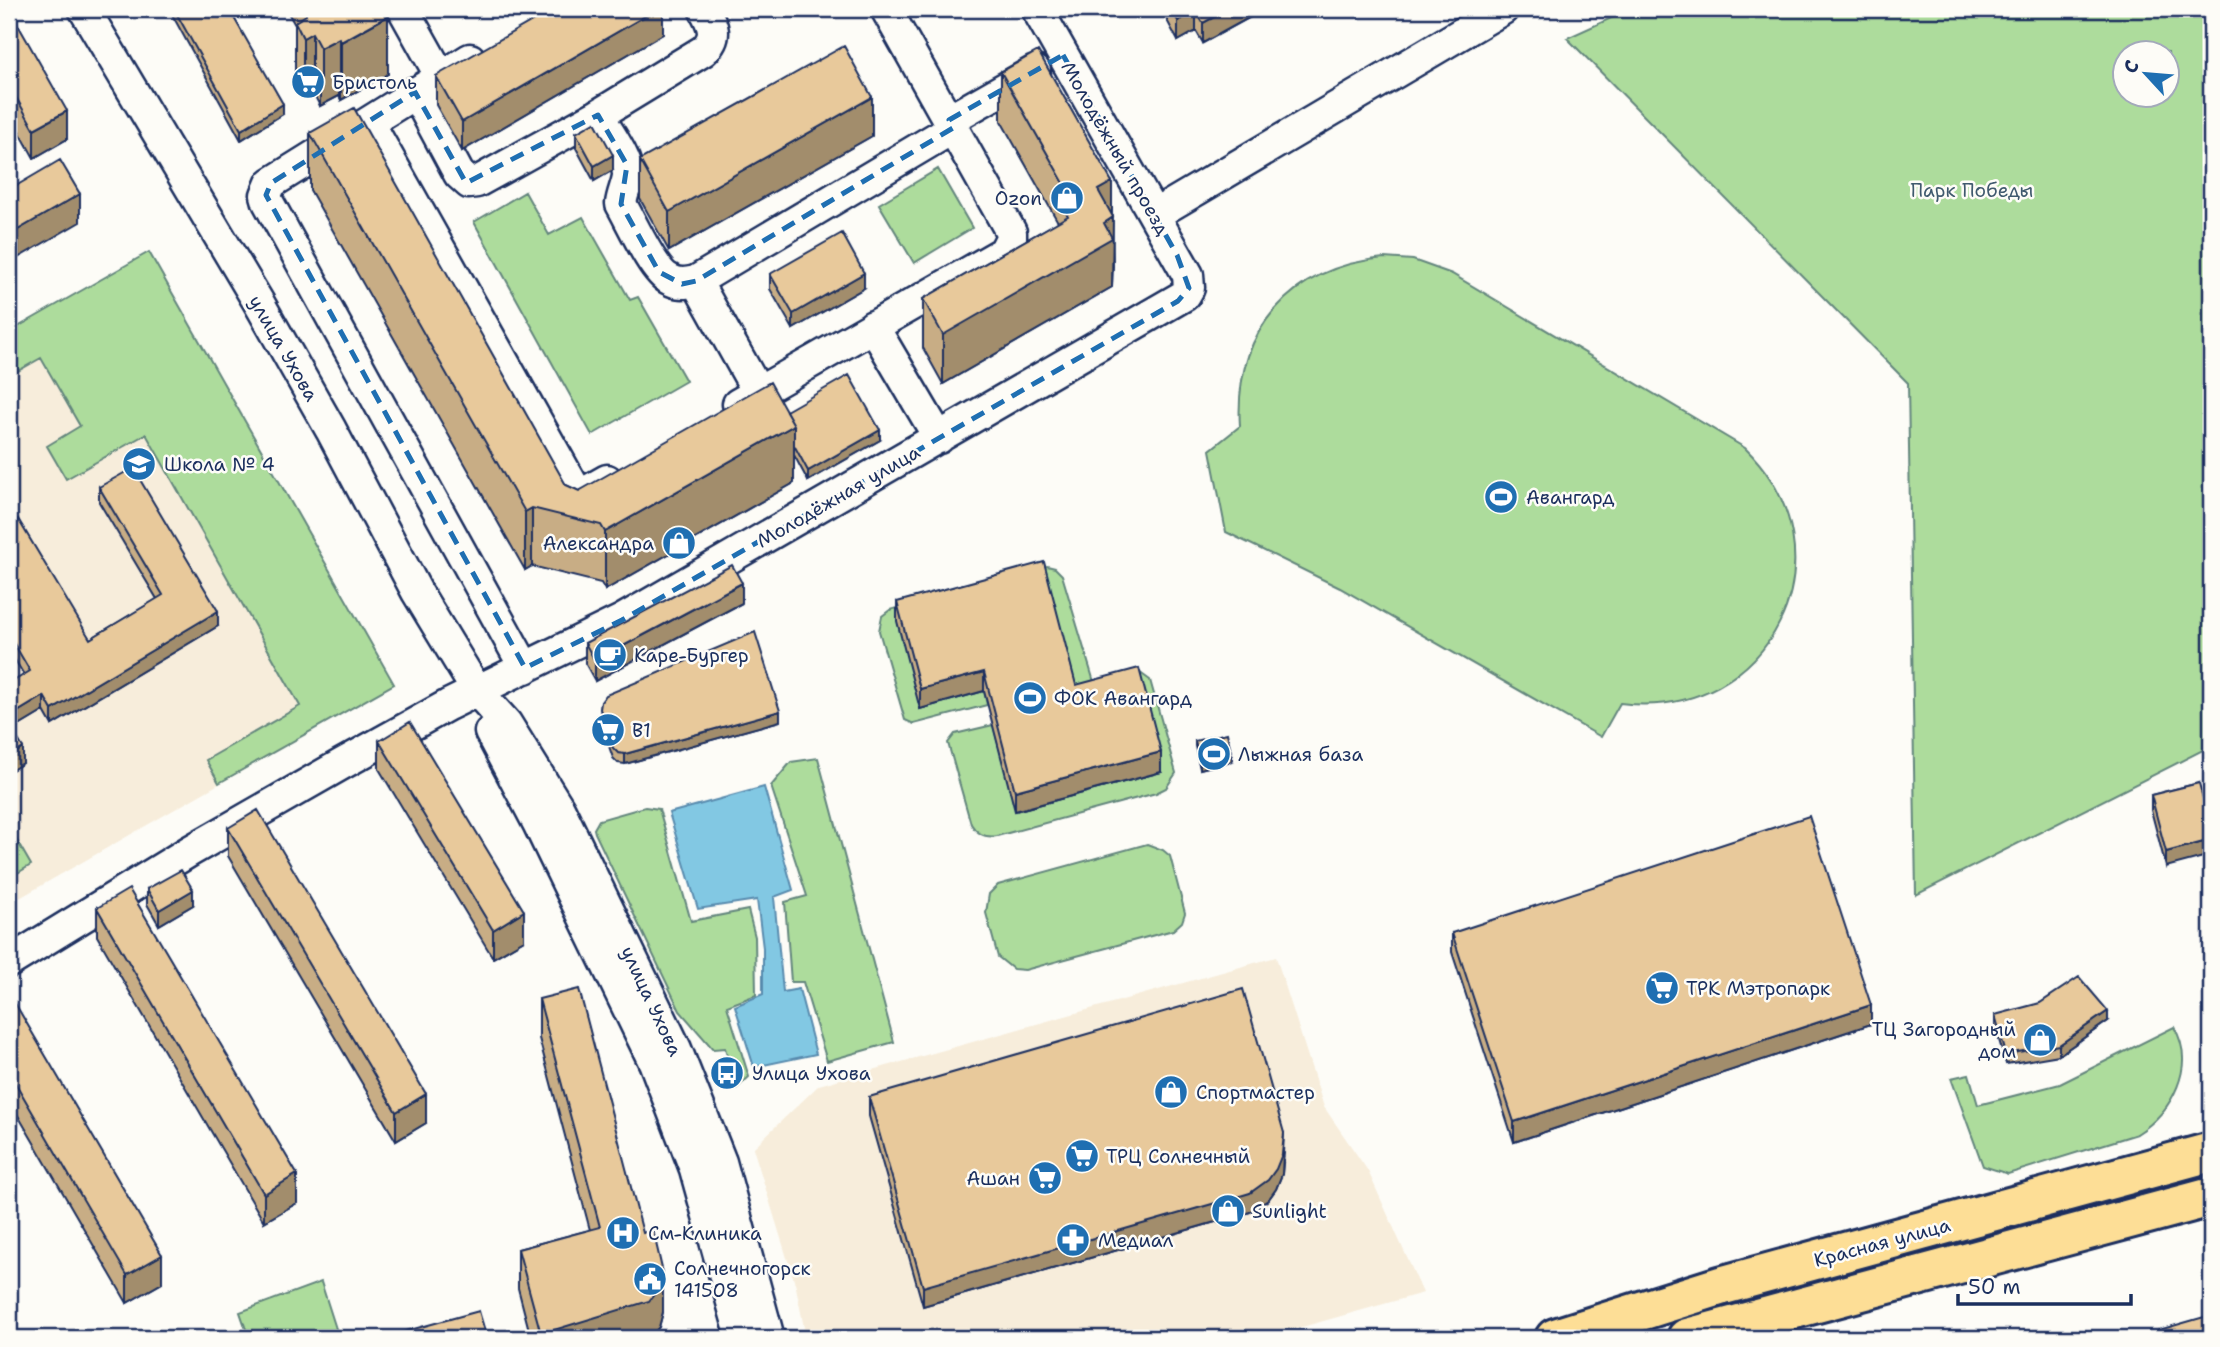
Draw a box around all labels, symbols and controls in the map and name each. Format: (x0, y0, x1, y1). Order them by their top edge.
north arrow (2112, 38, 2182, 108)
text: С (2117, 56, 2145, 77)
street label: Молодёжный проезд (1056, 57, 1176, 240)
supermarket icon: Бристоль (289, 63, 327, 101)
place label: Бристоль (332, 70, 417, 95)
park label: Парк Победы (1911, 178, 2033, 203)
shop icon: Ozon (1048, 179, 1086, 217)
place label: Ozon (995, 186, 1042, 211)
street label: улица Ухова (243, 291, 324, 406)
street label: Молодёжная улица (752, 439, 925, 554)
school or university icon: Школа № 4 (120, 445, 158, 483)
place label: Школа № 4 (164, 452, 275, 477)
sports icon: Авангард (1482, 478, 1520, 516)
place label: Авангард (1526, 485, 1614, 510)
shop icon: Александра (660, 524, 698, 562)
place label: Александра (543, 531, 654, 556)
cafe icon: Каре-Бургер (591, 636, 629, 674)
place label: Каре-Бургер (634, 643, 749, 668)
sports icon: ФОК Авангард (1011, 679, 1049, 717)
place label: ФОК Авангард (1054, 686, 1192, 711)
supermarket icon: В1 (589, 711, 627, 749)
place label: В1 (632, 718, 651, 743)
sports icon: Лыжная база (1195, 735, 1233, 773)
place label: Лыжная база (1238, 742, 1363, 767)
street label: улица Ухова (615, 942, 688, 1060)
supermarket icon: ТРК Мэтропарк (1643, 969, 1681, 1007)
place label: ТРК Мэтропарк (1686, 976, 1830, 1001)
place label: ТЦ Загородный дом (1872, 1017, 2016, 1064)
shop icon: ТЦ Загородный дом (2021, 1021, 2059, 1059)
bus stop icon: Улица Ухова (708, 1054, 746, 1092)
place label: Улица Ухова (752, 1061, 871, 1086)
shop icon: Спортмастер (1152, 1073, 1190, 1111)
place label: Спортмастер (1196, 1080, 1315, 1105)
supermarket icon: ТРЦ Солнечный (1063, 1137, 1101, 1175)
place label: ТРЦ Солнечный (1106, 1144, 1250, 1169)
supermarket icon: Ашан (1026, 1159, 1064, 1197)
place label: Ашан (967, 1166, 1020, 1191)
shop icon: Sunlight (1209, 1192, 1247, 1230)
place label: Sunlight (1252, 1199, 1327, 1224)
street label: Красная улица (1811, 1212, 1953, 1273)
hospital icon: См-Клиника (604, 1214, 642, 1252)
place label: См-Клиника (648, 1221, 762, 1246)
pharmacy icon: Медиал (1054, 1221, 1092, 1259)
place label: Медиал (1098, 1228, 1174, 1253)
place label: Солнечногорск 141508 (674, 1256, 811, 1303)
public building icon: Солнечногорск 141508 (631, 1260, 669, 1298)
scale bar (1958, 1263, 2131, 1307)
text: 50 m (1968, 1273, 2021, 1301)

